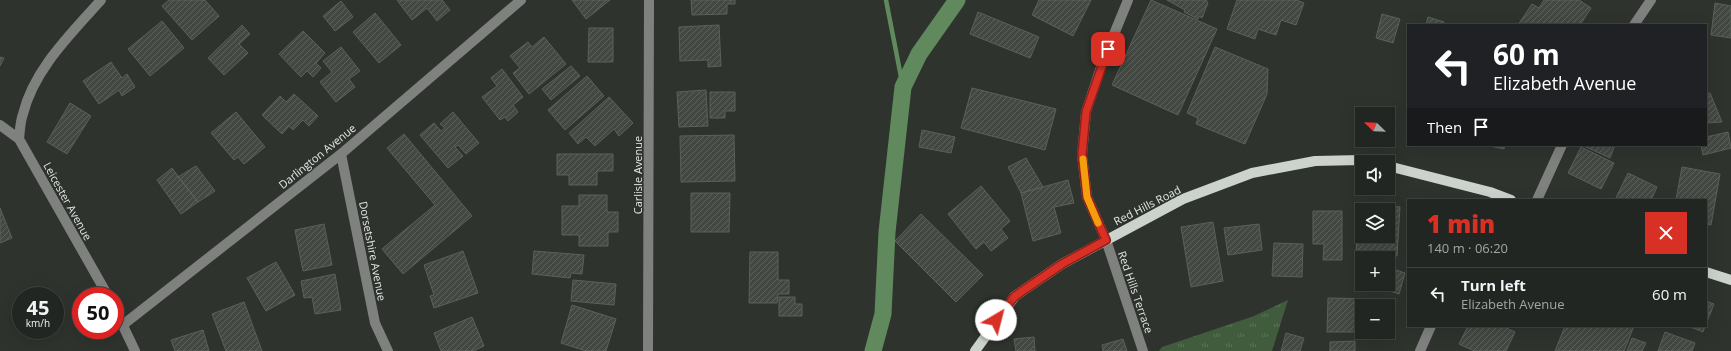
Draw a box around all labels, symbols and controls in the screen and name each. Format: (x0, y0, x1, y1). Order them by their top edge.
pin (1091, 32, 1125, 66)
text: 60 m (1493, 35, 1560, 73)
icon: arrive (1097, 38, 1119, 60)
icon: left (1427, 40, 1479, 92)
text: Elizabeth Avenue (1493, 71, 1636, 95)
north arrow (1355, 107, 1395, 147)
map controls (1355, 107, 1395, 339)
icon: arrive (1470, 116, 1492, 138)
text: Then (1427, 117, 1462, 137)
street label: Darlington Avenue (275, 120, 359, 192)
street label: Carlisle Avenue (630, 136, 645, 214)
button: sound (1355, 155, 1395, 195)
street label: Leicester Avenue (40, 159, 96, 243)
street label: Red Hills Road (1111, 182, 1183, 228)
street label: Dorsetshire Avenue (356, 200, 390, 302)
button: layers (1355, 203, 1395, 243)
text: 1 min (1427, 207, 1495, 240)
button: close (1645, 212, 1687, 254)
text: 140 m · 06:20 (1427, 239, 1508, 257)
street label: Red Hills Terrace (1115, 249, 1157, 335)
button: + (1355, 251, 1395, 291)
text: Turn left (1461, 275, 1526, 295)
icon: left (1427, 283, 1449, 305)
text: 60 m (1652, 284, 1687, 304)
speed limit sign: 50 (72, 287, 124, 339)
text: 45 (27, 294, 49, 321)
text: Elizabeth Avenue (1461, 295, 1565, 313)
position arrow (975, 299, 1017, 341)
button: − (1355, 299, 1395, 339)
text: km/h (26, 316, 50, 330)

